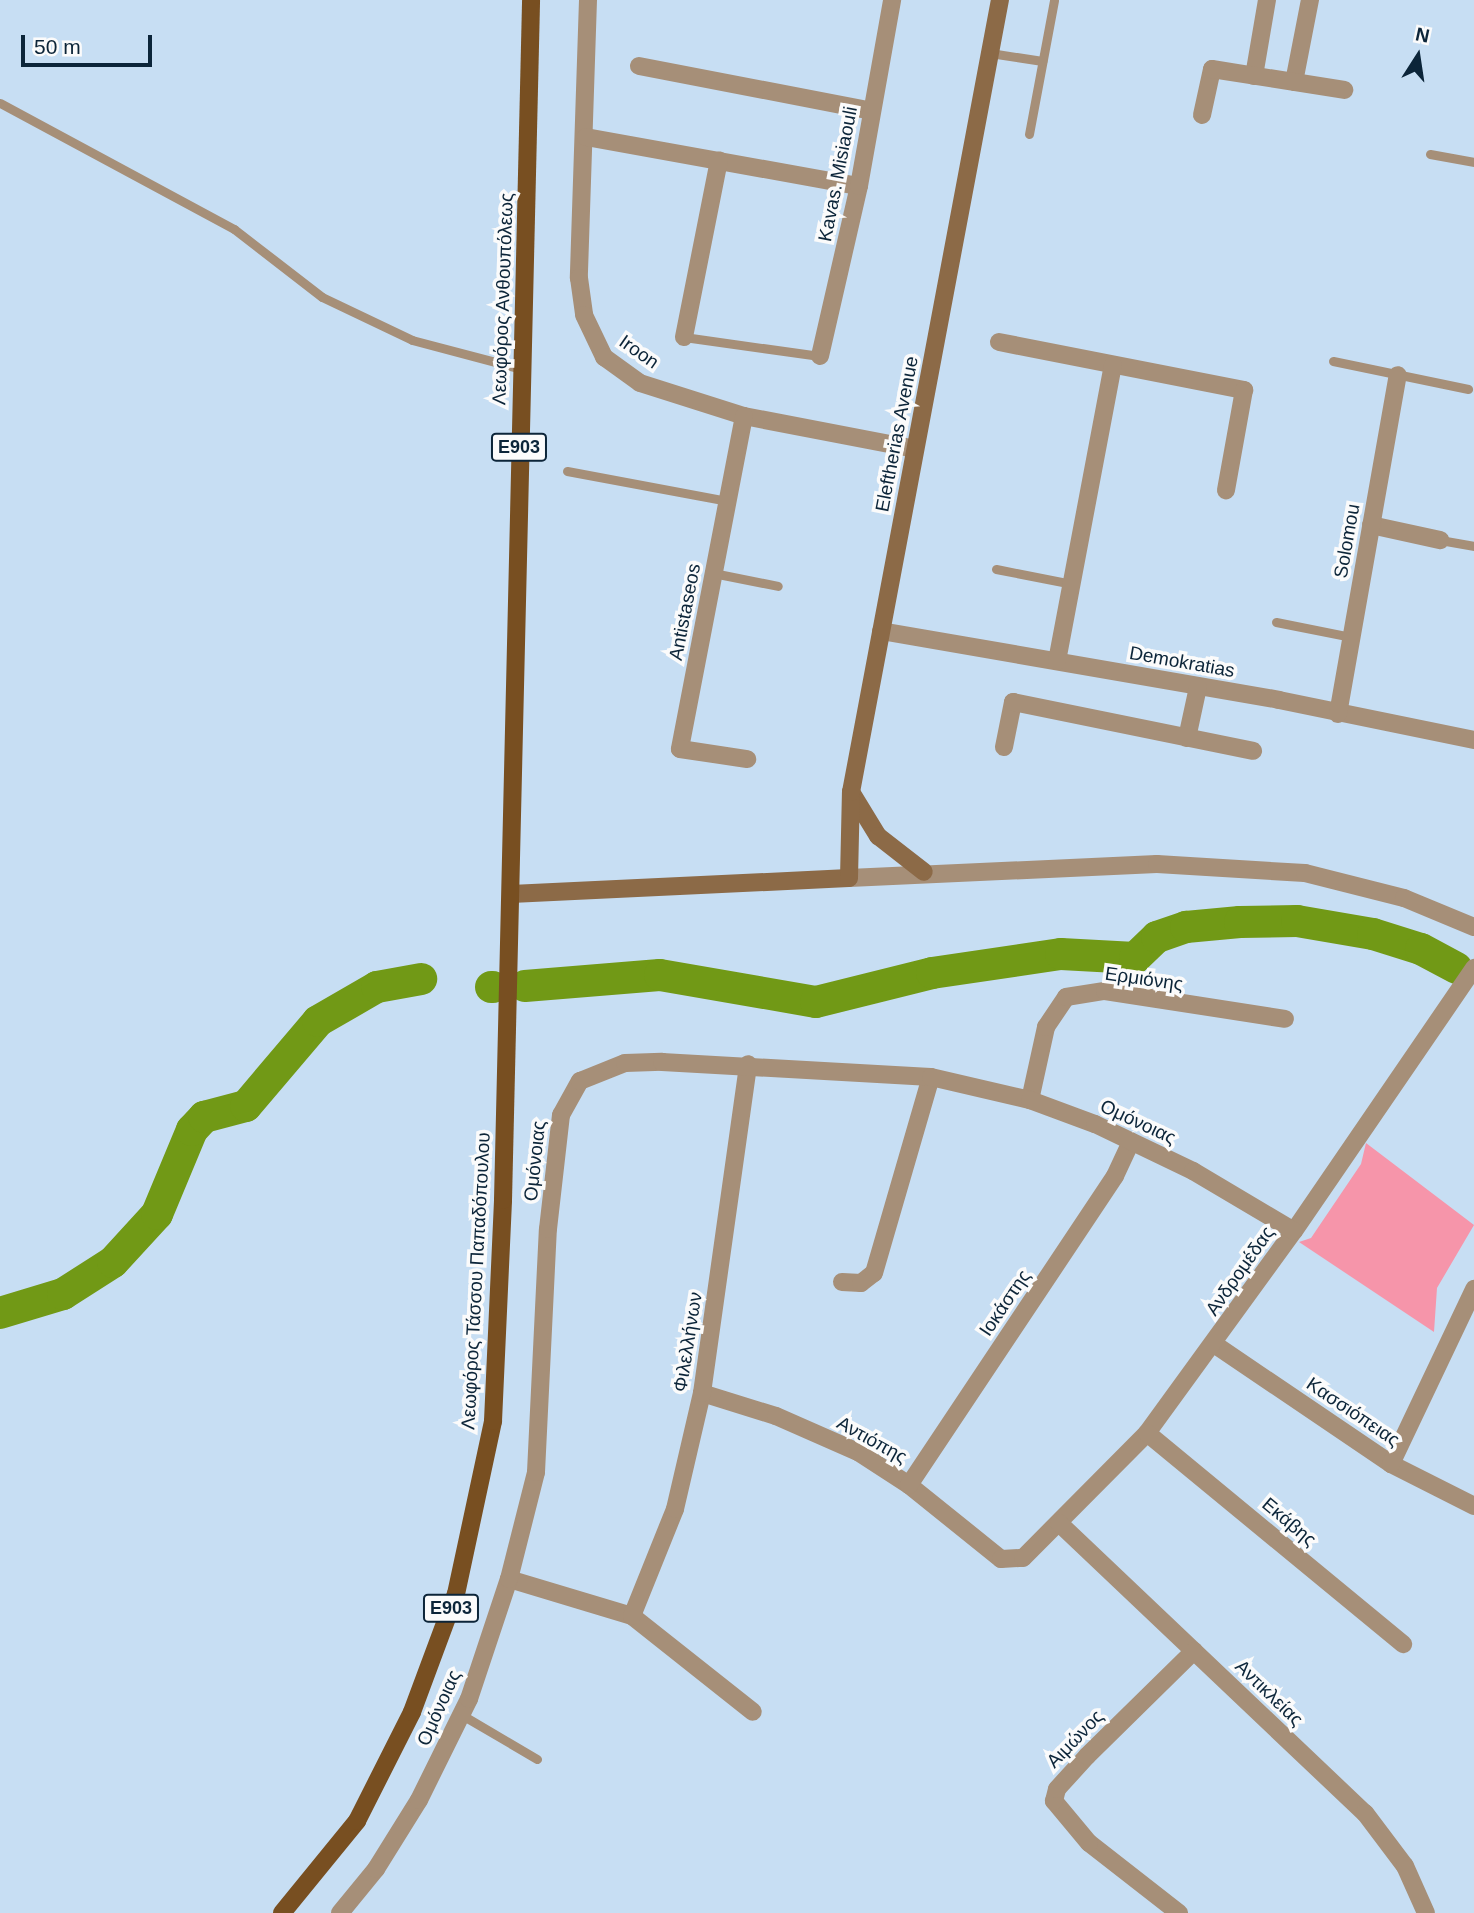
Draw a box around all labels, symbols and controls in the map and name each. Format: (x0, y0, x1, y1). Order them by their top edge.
scale bar (24, 21, 156, 65)
north arrow (1383, 21, 1453, 91)
text: N (1414, 23, 1431, 47)
text: 50 m (34, 35, 81, 58)
street label: Kavas. Misiaouli (814, 104, 862, 244)
street label: Λεωφόρος Ανθουπόλεως (488, 192, 518, 406)
street label: Iroon (615, 330, 663, 374)
street label: Eleftherias Avenue (871, 354, 923, 514)
road number: E903 (489, 432, 549, 462)
street label: Solomou (1329, 502, 1365, 580)
street label: Antistaseos (664, 562, 706, 662)
street label: Demokratias (1128, 642, 1236, 682)
street label: Ερμιόνης (1104, 962, 1184, 996)
street label: Ομόνοιας (1097, 1095, 1179, 1149)
street label: Ομόνοιας (519, 1120, 551, 1202)
street label: Λεωφόρος Τάσσου Παπαδόπουλου (457, 1131, 495, 1431)
street label: Ανδρομέδας (1201, 1222, 1279, 1320)
street label: Ιοκάστης (975, 1266, 1035, 1340)
street label: Φιλελλήνων (669, 1290, 707, 1394)
street label: Κασσιόπειας (1302, 1373, 1404, 1451)
street label: Αντιόπης (833, 1411, 911, 1469)
street label: Εκάβης (1257, 1493, 1321, 1551)
road number: E903 (421, 1594, 481, 1623)
street label: Αντικλείας (1230, 1655, 1308, 1731)
street label: Ομόνοιας (412, 1666, 466, 1750)
street label: Αιμώνος (1042, 1705, 1108, 1773)

